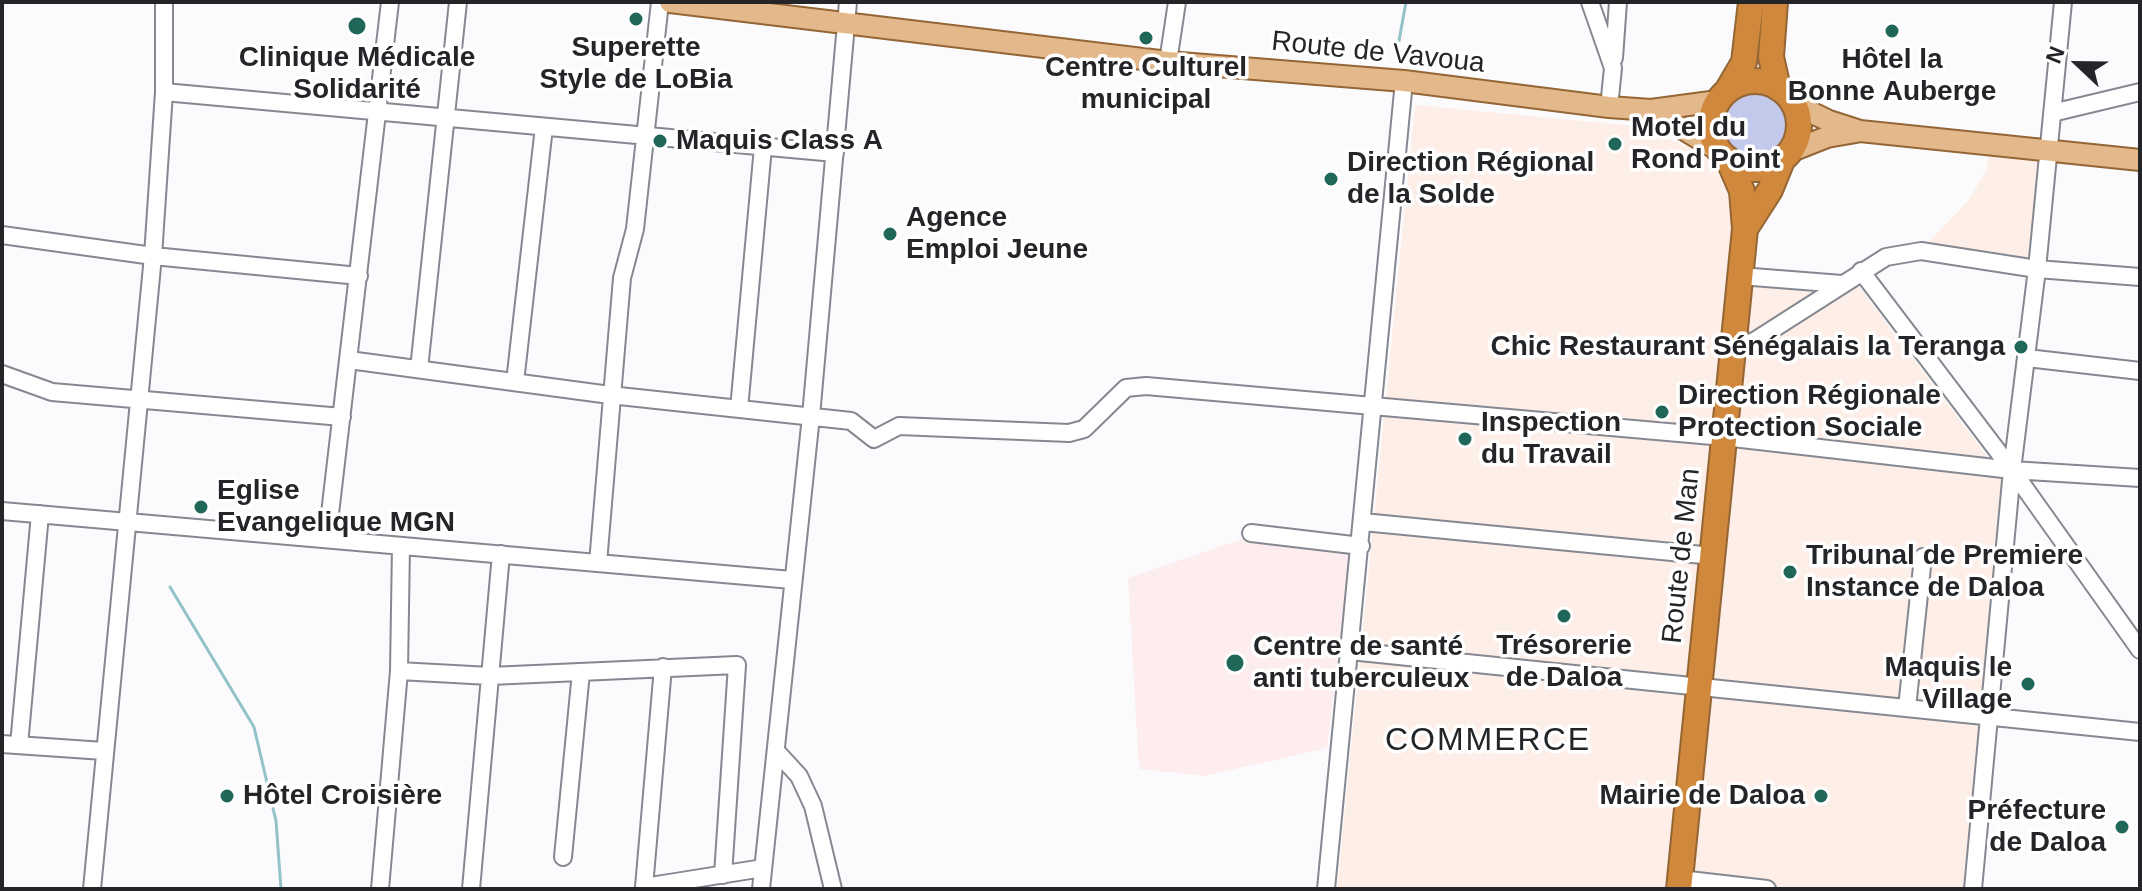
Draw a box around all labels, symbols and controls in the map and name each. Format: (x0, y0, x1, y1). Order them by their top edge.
marker: Superette Style de LoBia (627, 10, 645, 28)
marker: Clinique Médicale Solidarité (346, 15, 368, 37)
marker: Hôtel la Bonne Auberge (1883, 22, 1901, 40)
north arrow (2038, 24, 2118, 104)
street label: Route de Vavoua (1270, 25, 1486, 81)
marker: Centre Culturel municipal (1137, 29, 1155, 47)
place label: Superette Style de LoBia (540, 31, 732, 97)
place label: Clinique Médicale Solidarité (239, 41, 475, 107)
place label: Hôtel la Bonne Auberge (1788, 43, 1996, 109)
text: N (2041, 43, 2070, 67)
place label: Centre Culturel municipal (1045, 51, 1247, 117)
place label: Motel du Rond Point (1631, 111, 1780, 177)
place label: Maquis Class A (676, 124, 883, 158)
marker: Maquis Class A (651, 132, 669, 150)
marker: Motel du Rond Point (1606, 135, 1624, 153)
place label: Direction Régional de la Solde (1347, 146, 1594, 212)
marker: Direction Régional de la Solde (1322, 170, 1340, 188)
place label: Agence Emploi Jeune (906, 201, 1088, 267)
marker: Agence Emploi Jeune (881, 225, 899, 243)
place label: Chic Restaurant Sénégalais la Teranga (1490, 330, 2005, 364)
marker: Chic Restaurant Sénégalais la Teranga (2012, 338, 2030, 356)
place label: Direction Régionale Protection Sociale (1678, 379, 1941, 445)
marker: Direction Régionale Protection Sociale (1653, 403, 1671, 421)
place label: Inspection du Travail (1481, 406, 1621, 472)
marker: Inspection du Travail (1456, 430, 1474, 448)
street label: Route de Man (1656, 467, 1708, 645)
place label: Eglise Evangelique MGN (217, 474, 455, 540)
marker: Eglise Evangelique MGN (192, 498, 210, 516)
place label: Tribunal de Premiere Instance de Daloa (1806, 539, 2083, 605)
marker: Tribunal de Premiere Instance de Daloa (1781, 563, 1799, 581)
marker: Trésorerie de Daloa (1555, 607, 1573, 625)
place label: Trésorerie de Daloa (1496, 629, 1632, 695)
place label: Centre de santé anti tuberculeux (1253, 630, 1469, 696)
place label: Maquis le Village (1884, 651, 2012, 717)
marker: Centre de santé anti tuberculeux (1224, 652, 1246, 674)
marker: Maquis le Village (2019, 675, 2037, 693)
district label: COMMERCE (1385, 722, 1591, 760)
place label: Hôtel Croisière (243, 779, 442, 813)
place label: Mairie de Daloa (1600, 779, 1805, 813)
marker: Hôtel Croisière (218, 787, 236, 805)
marker: Mairie de Daloa (1812, 787, 1830, 805)
place label: Préfecture de Daloa (1967, 794, 2106, 860)
marker: Préfecture de Daloa (2113, 818, 2131, 836)

